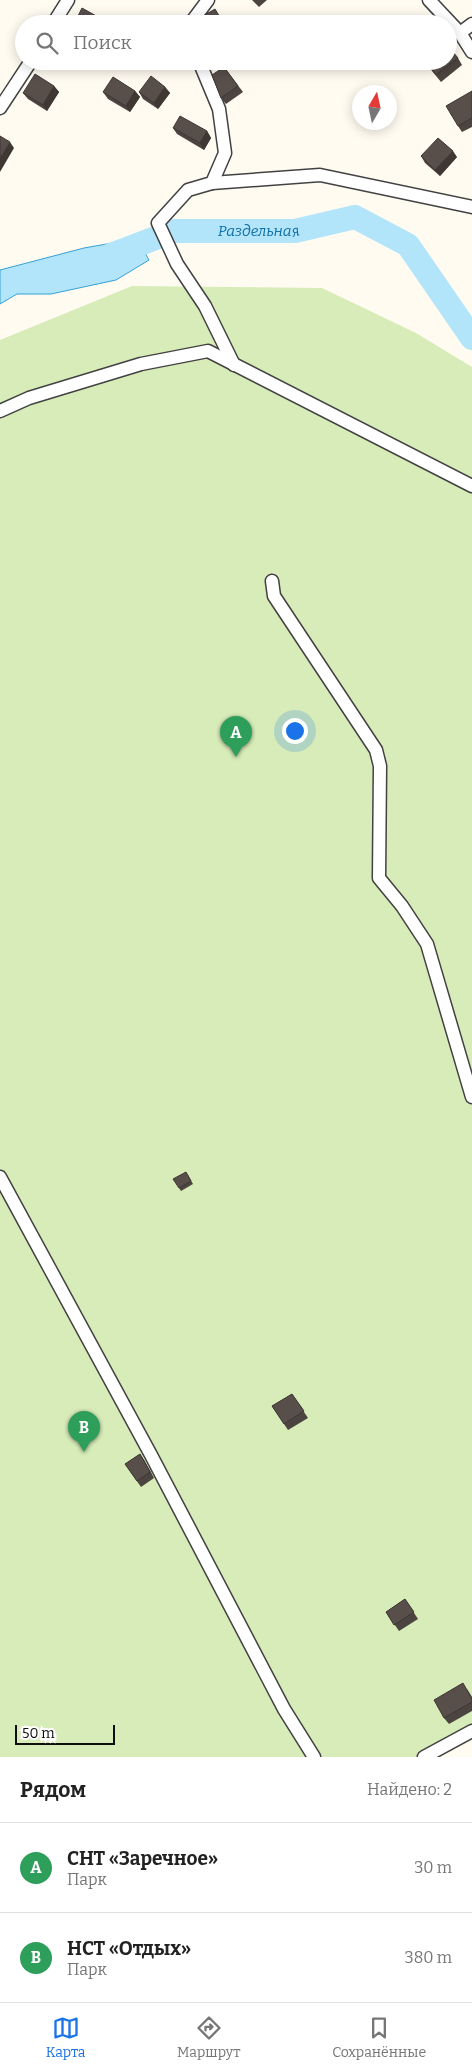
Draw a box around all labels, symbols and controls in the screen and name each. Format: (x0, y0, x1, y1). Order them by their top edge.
search box (15, 15, 457, 70)
icon: search (33, 29, 61, 57)
text: Поиск (73, 31, 132, 54)
north arrow (352, 85, 397, 130)
water label: Раздельная (218, 221, 301, 241)
pin: A (220, 716, 252, 757)
your location (282, 718, 308, 744)
pin: B (68, 1411, 100, 1452)
scale bar (15, 1722, 115, 1745)
text: 50 m (22, 1725, 55, 1742)
text: Рядом (20, 1777, 86, 1803)
text: Найдено: 2 (367, 1780, 452, 1799)
text: СНТ «Заречное» (67, 1847, 218, 1870)
text: A (30, 1858, 42, 1877)
text: 30 m (414, 1858, 452, 1877)
text: Парк (67, 1870, 107, 1889)
text: НСТ «Отдых» (67, 1937, 191, 1960)
text: B (31, 1948, 41, 1967)
text: 380 m (405, 1948, 452, 1967)
text: Парк (67, 1960, 107, 1979)
tab: Карта (46, 2014, 85, 2061)
tab: Маршрут (177, 2014, 240, 2061)
tab: Сохранённые (332, 2014, 426, 2061)

